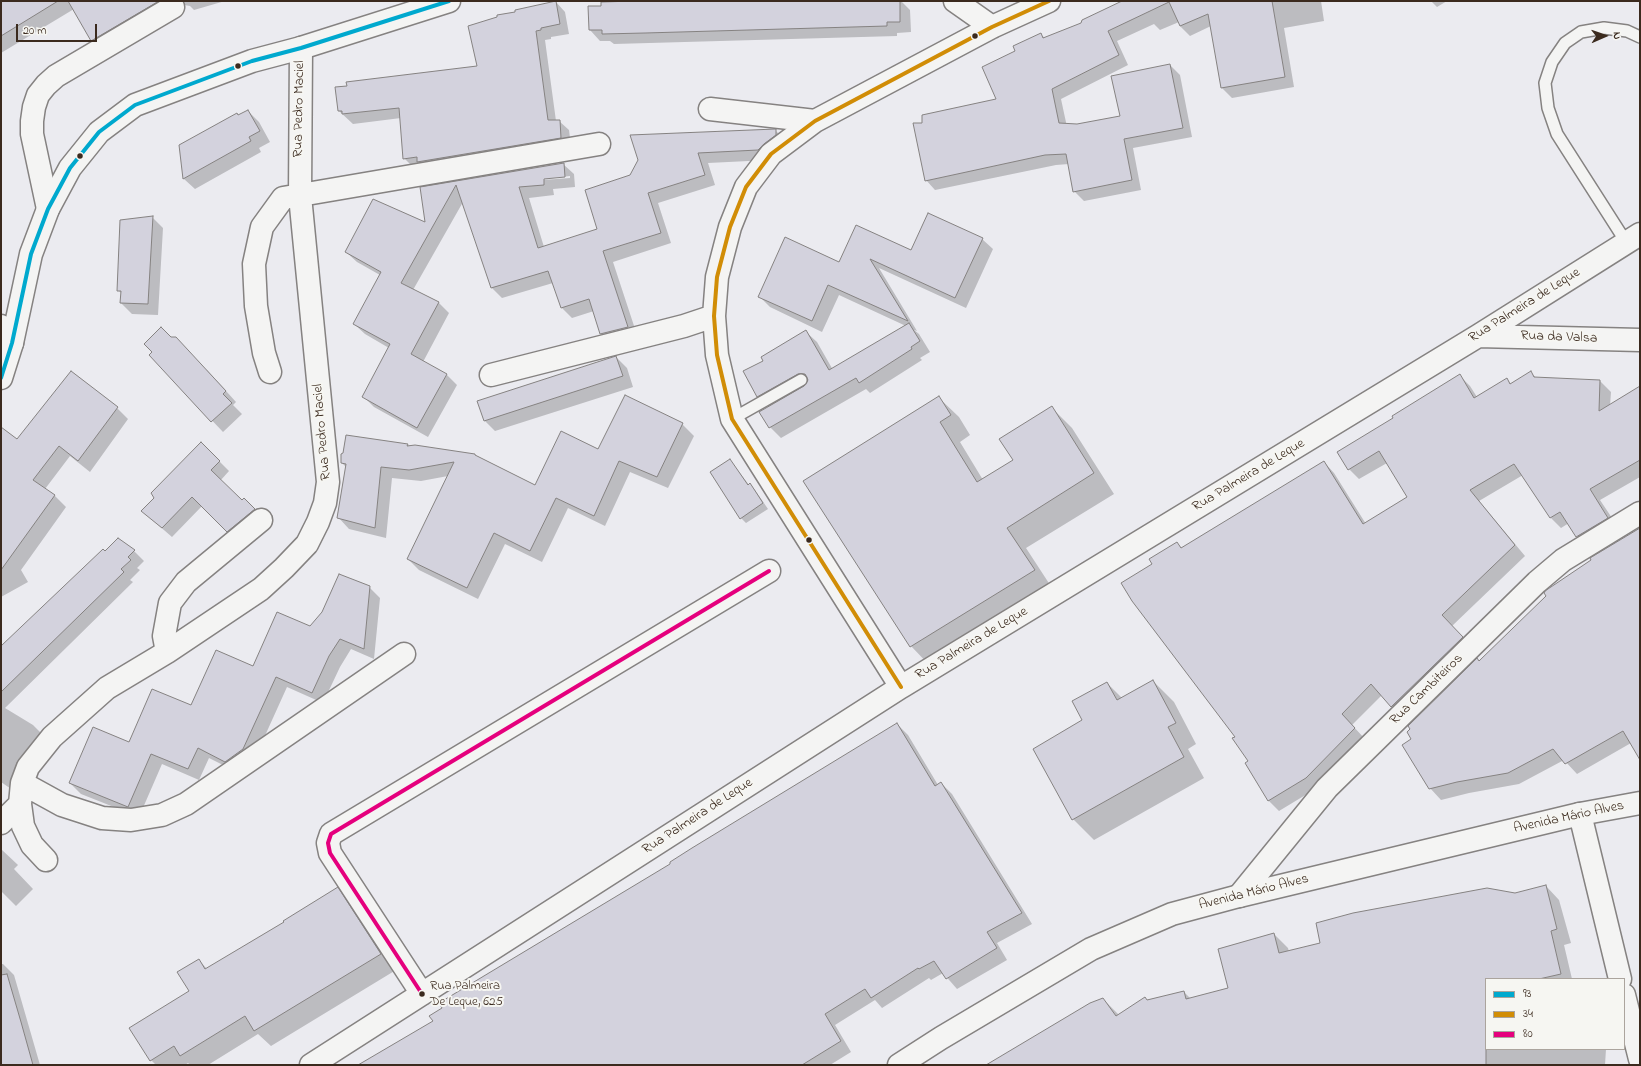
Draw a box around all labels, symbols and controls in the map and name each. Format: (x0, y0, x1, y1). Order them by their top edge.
scale bar (18, 16, 99, 42)
north arrow (1585, 16, 1625, 56)
text: 20 m (23, 22, 46, 40)
unlabelled marker (970, 31, 980, 41)
text: N (1609, 32, 1625, 40)
unlabelled marker (233, 61, 243, 71)
street label: Rua Pedro Maciel (291, 61, 309, 157)
unlabelled marker (75, 151, 85, 161)
street label: Rua Palmeira de Leque (1466, 265, 1584, 347)
street label: Rua da Valsa (1520, 328, 1598, 348)
street label: Rua Pedro Maciel (310, 383, 336, 481)
street label: Rua Palmeira de Leque (1190, 436, 1308, 516)
unlabelled marker (804, 535, 814, 545)
street label: Rua Palmeira de Leque (913, 604, 1031, 684)
street label: Rua Cambiteiros (1387, 651, 1467, 729)
street label: Rua Palmeira de Leque (640, 775, 756, 859)
street label: Avenida Mário Alves (1512, 798, 1626, 838)
street label: Avenida Mário Alves (1197, 871, 1311, 915)
legend (1485, 978, 1625, 1050)
place label: Rua Palmeira De Leque, 625 (430, 979, 503, 1010)
text: 93 (1523, 985, 1532, 1003)
marker: Rua Palmeira De Leque, 625 (417, 989, 427, 999)
text: 34 (1523, 1005, 1533, 1023)
text: 80 (1523, 1025, 1533, 1043)

